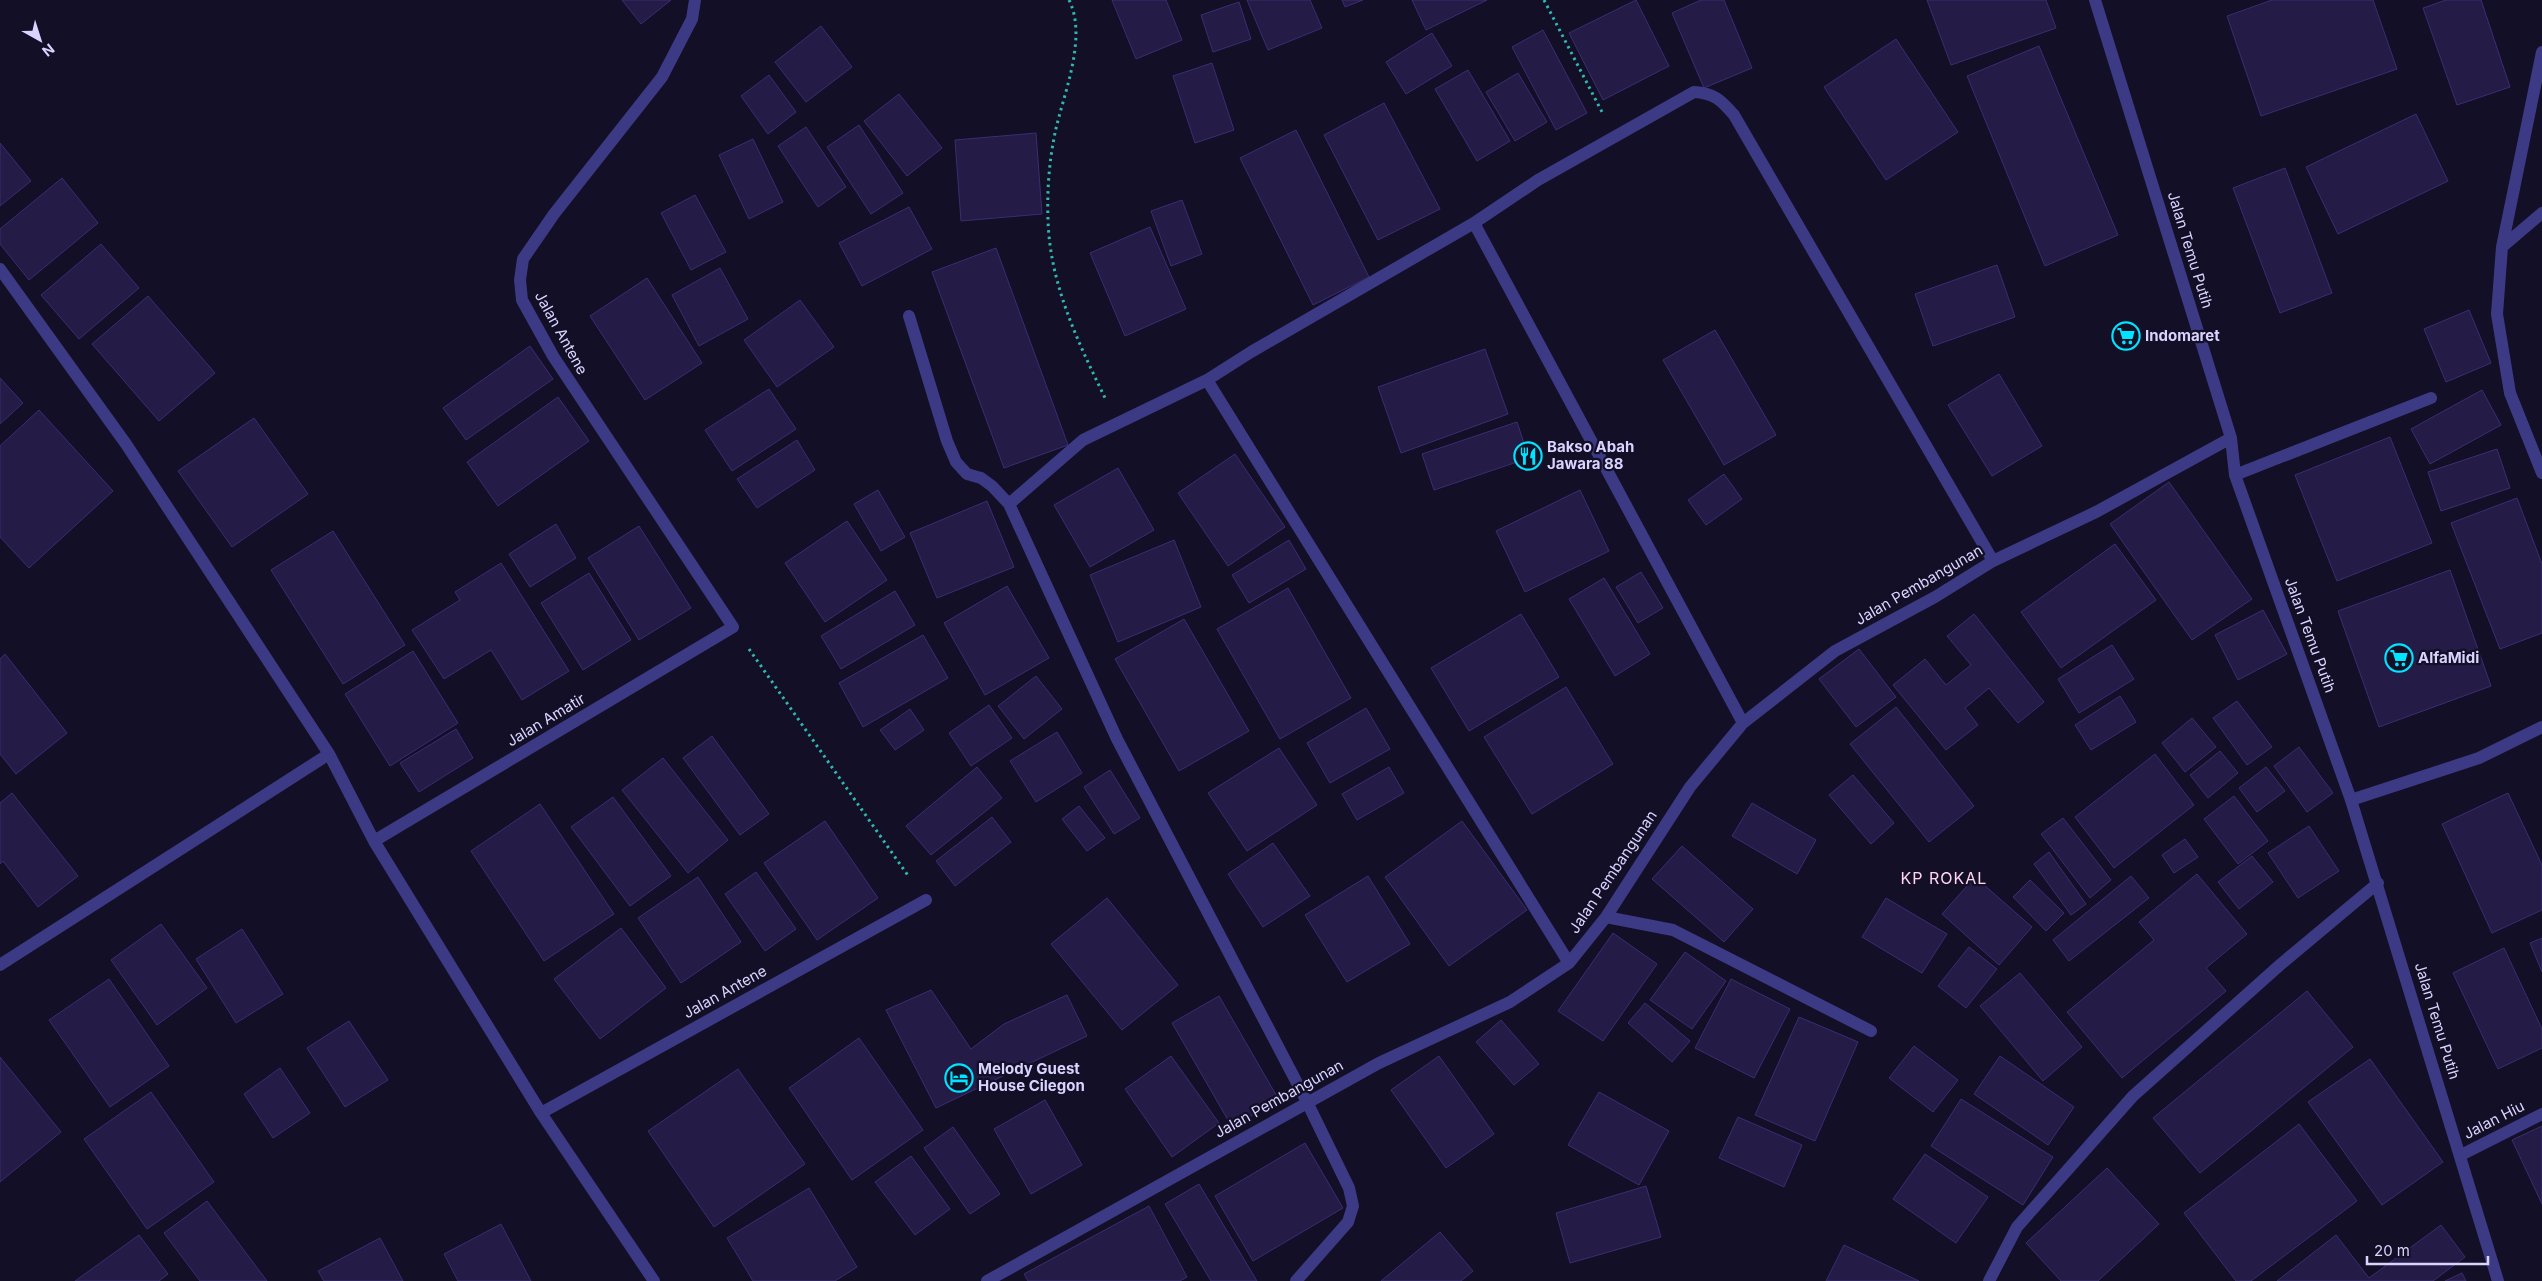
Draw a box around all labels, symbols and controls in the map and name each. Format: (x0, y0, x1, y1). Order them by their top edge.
north arrow (15, 15, 65, 65)
text: N (39, 41, 58, 60)
street label: Jalan Temu Putih (2164, 189, 2217, 311)
street label: Jalan Antene (531, 288, 592, 378)
supermarket icon: Indomaret (2111, 321, 2141, 351)
place label: Indomaret (2145, 326, 2220, 345)
place label: Bakso Abah Jawara 88 (1547, 437, 1634, 473)
restaurant icon: Bakso Abah Jawara 88 (1513, 441, 1543, 471)
street label: Jalan Pembangunan (1851, 540, 1986, 629)
street label: Jalan Temu Putih (2281, 575, 2340, 695)
supermarket icon: AlfaMidi (2384, 643, 2414, 673)
place label: AlfaMidi (2418, 648, 2479, 667)
street label: Jalan Amatir (503, 689, 589, 750)
street label: Jalan Pembangunan (1564, 807, 1661, 937)
district label: KP ROKAL (1901, 868, 1987, 888)
street label: Jalan Temu Putih (2411, 960, 2464, 1082)
street label: Jalan Antene (680, 961, 770, 1022)
street label: Jalan Pembangunan (1211, 1055, 1346, 1142)
place label: Melody Guest House Cilegon (978, 1059, 1085, 1095)
hotel icon: Melody Guest House Cilegon (944, 1063, 974, 1093)
street label: Jalan Hiu (2460, 1096, 2527, 1143)
scale bar (2367, 1234, 2488, 1266)
text: 20 m (2374, 1241, 2410, 1260)

